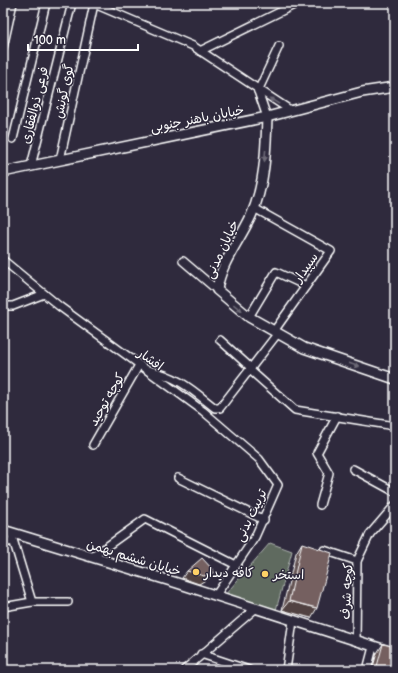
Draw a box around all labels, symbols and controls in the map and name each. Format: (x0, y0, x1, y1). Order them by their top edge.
scale bar (28, 26, 138, 52)
text: 100 m (34, 33, 66, 48)
street label: گوی گونش (50, 62, 78, 120)
street label: فرعی ذوالفقاری (18, 65, 53, 146)
one-way arrow (268, 97, 280, 104)
street label: خیابان باهنر جنوبی (149, 102, 246, 137)
one-way arrow (262, 150, 268, 162)
street label: خیابان مدنی (201, 218, 243, 282)
street label: سپیدار (289, 250, 322, 286)
one-way arrow (232, 304, 243, 312)
street label: افشار (134, 345, 166, 374)
one-way arrow (348, 362, 360, 368)
street label: کوچه توحید (85, 370, 129, 429)
street label: تربیت بدنی (231, 486, 271, 545)
street label: خیابان ششم بهمن (84, 536, 183, 582)
street label: کوچه شرف (338, 562, 357, 620)
place label: کافه دیدار (203, 565, 254, 581)
marker: کافه دیدار (191, 567, 201, 577)
place label: استخر (272, 567, 304, 583)
marker: استخر (260, 569, 270, 579)

